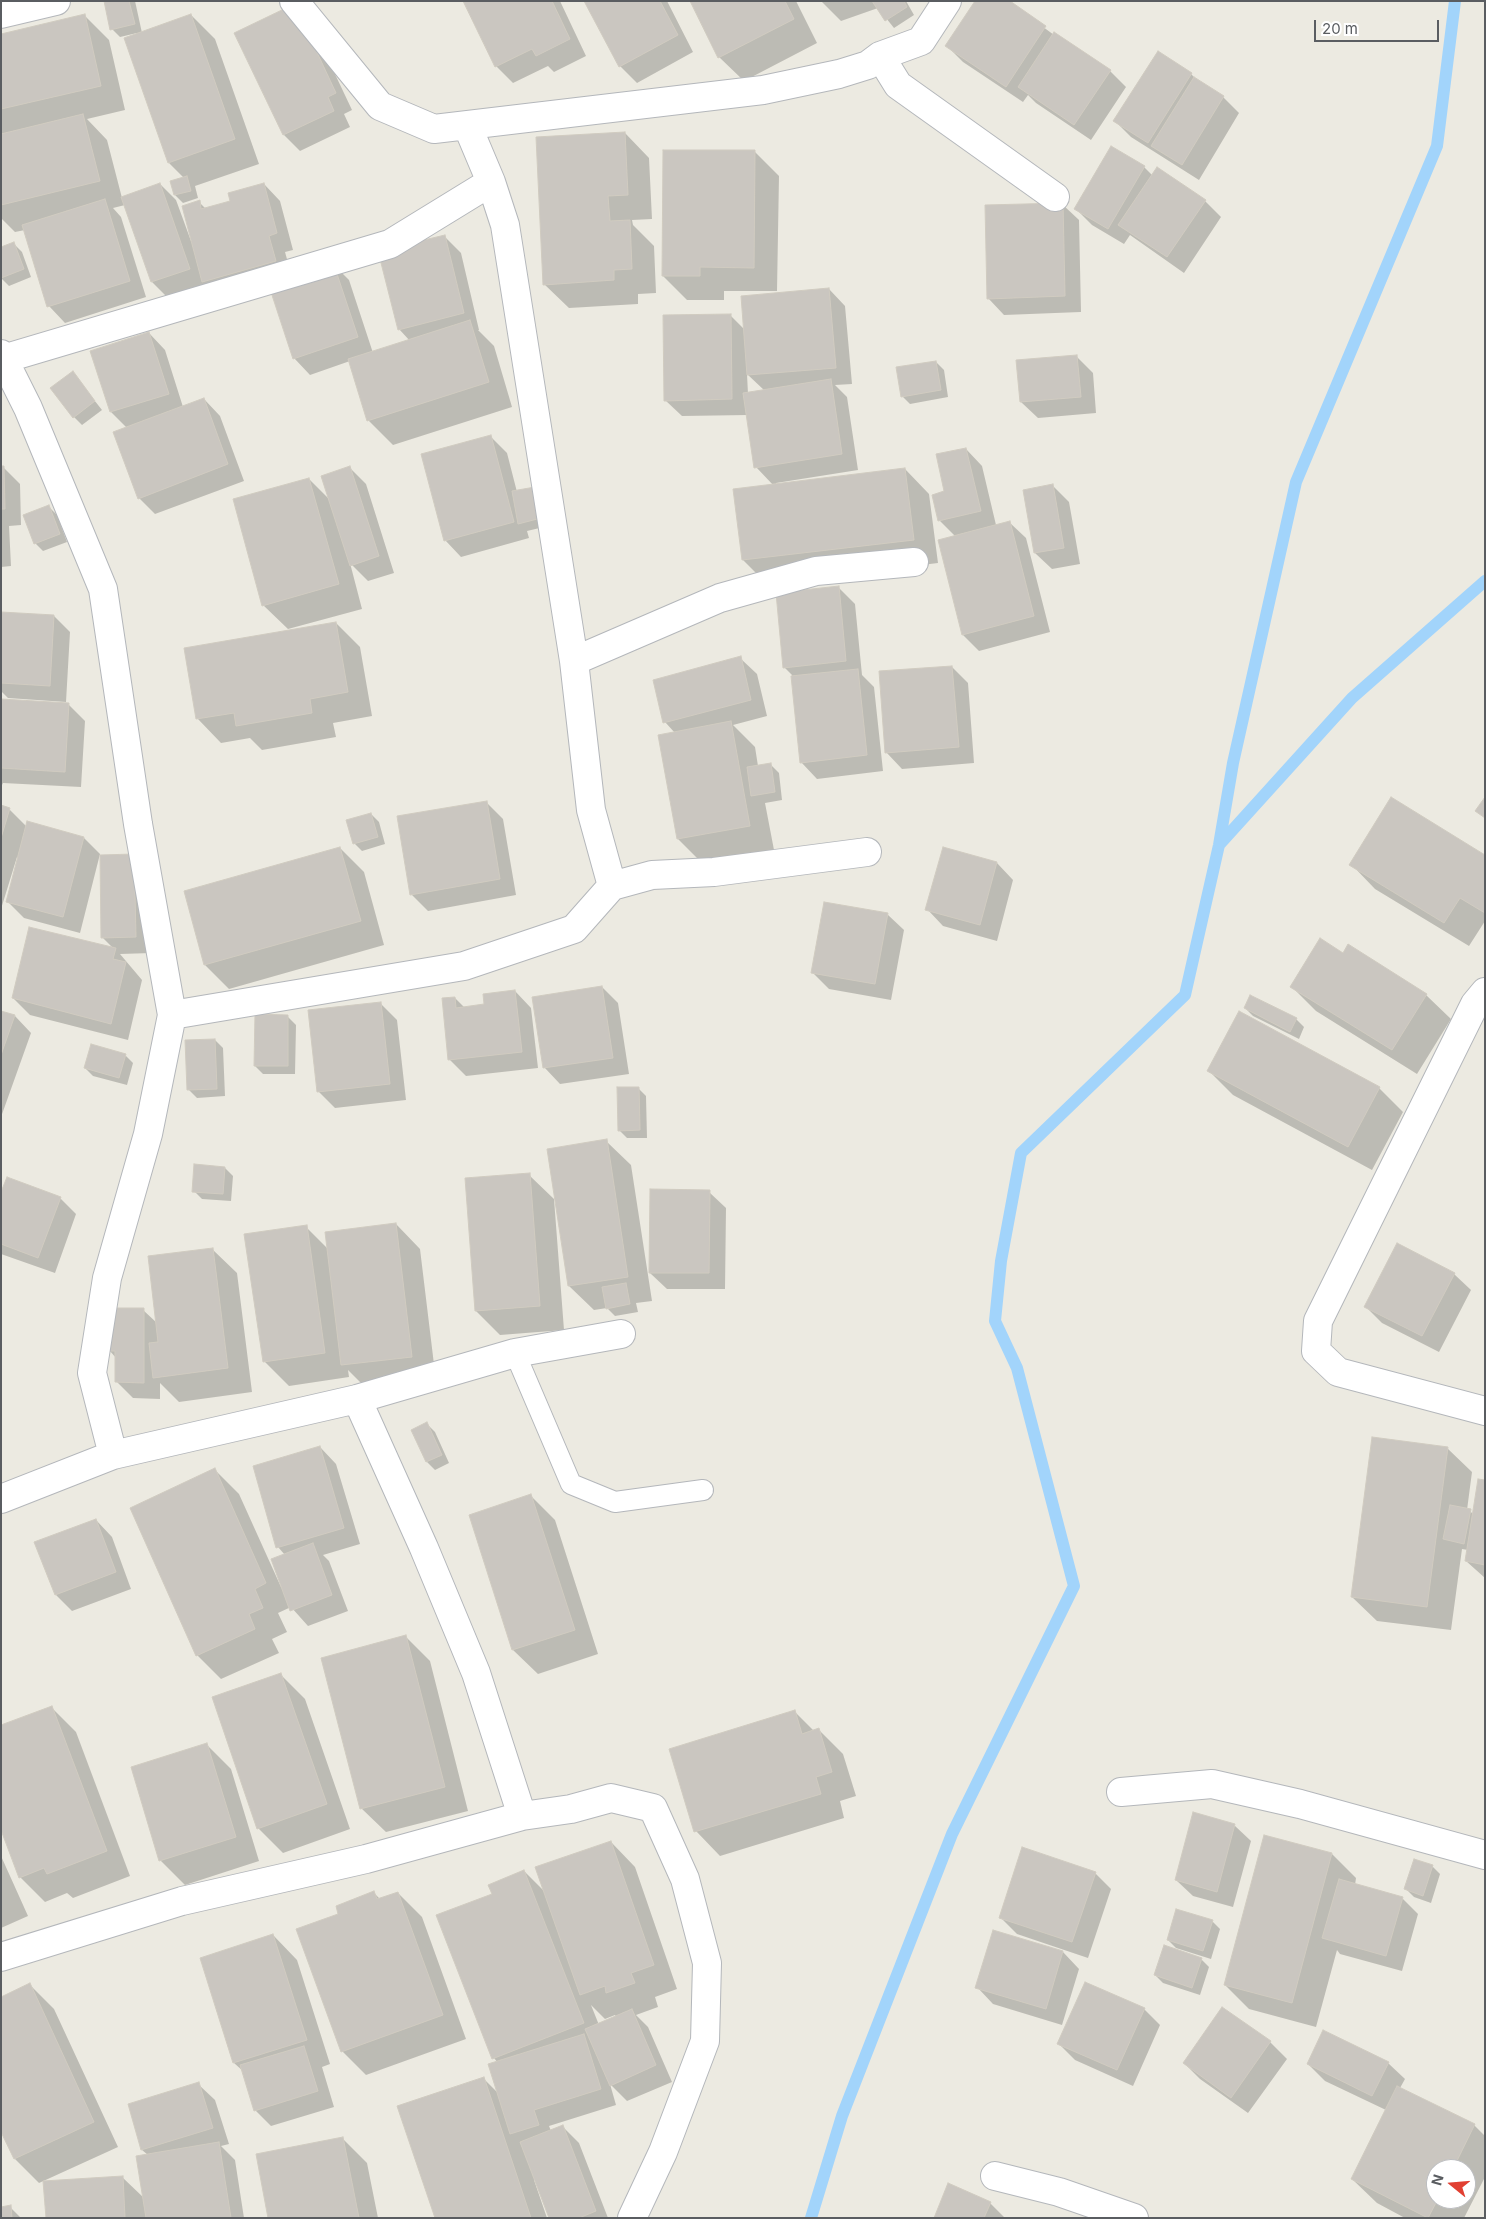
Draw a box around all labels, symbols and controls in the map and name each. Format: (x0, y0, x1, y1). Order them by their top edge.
scale bar (1316, 10, 1441, 42)
text: 20 m (1322, 19, 1358, 38)
north arrow (1426, 2159, 1476, 2209)
text: N (1427, 2172, 1447, 2187)

